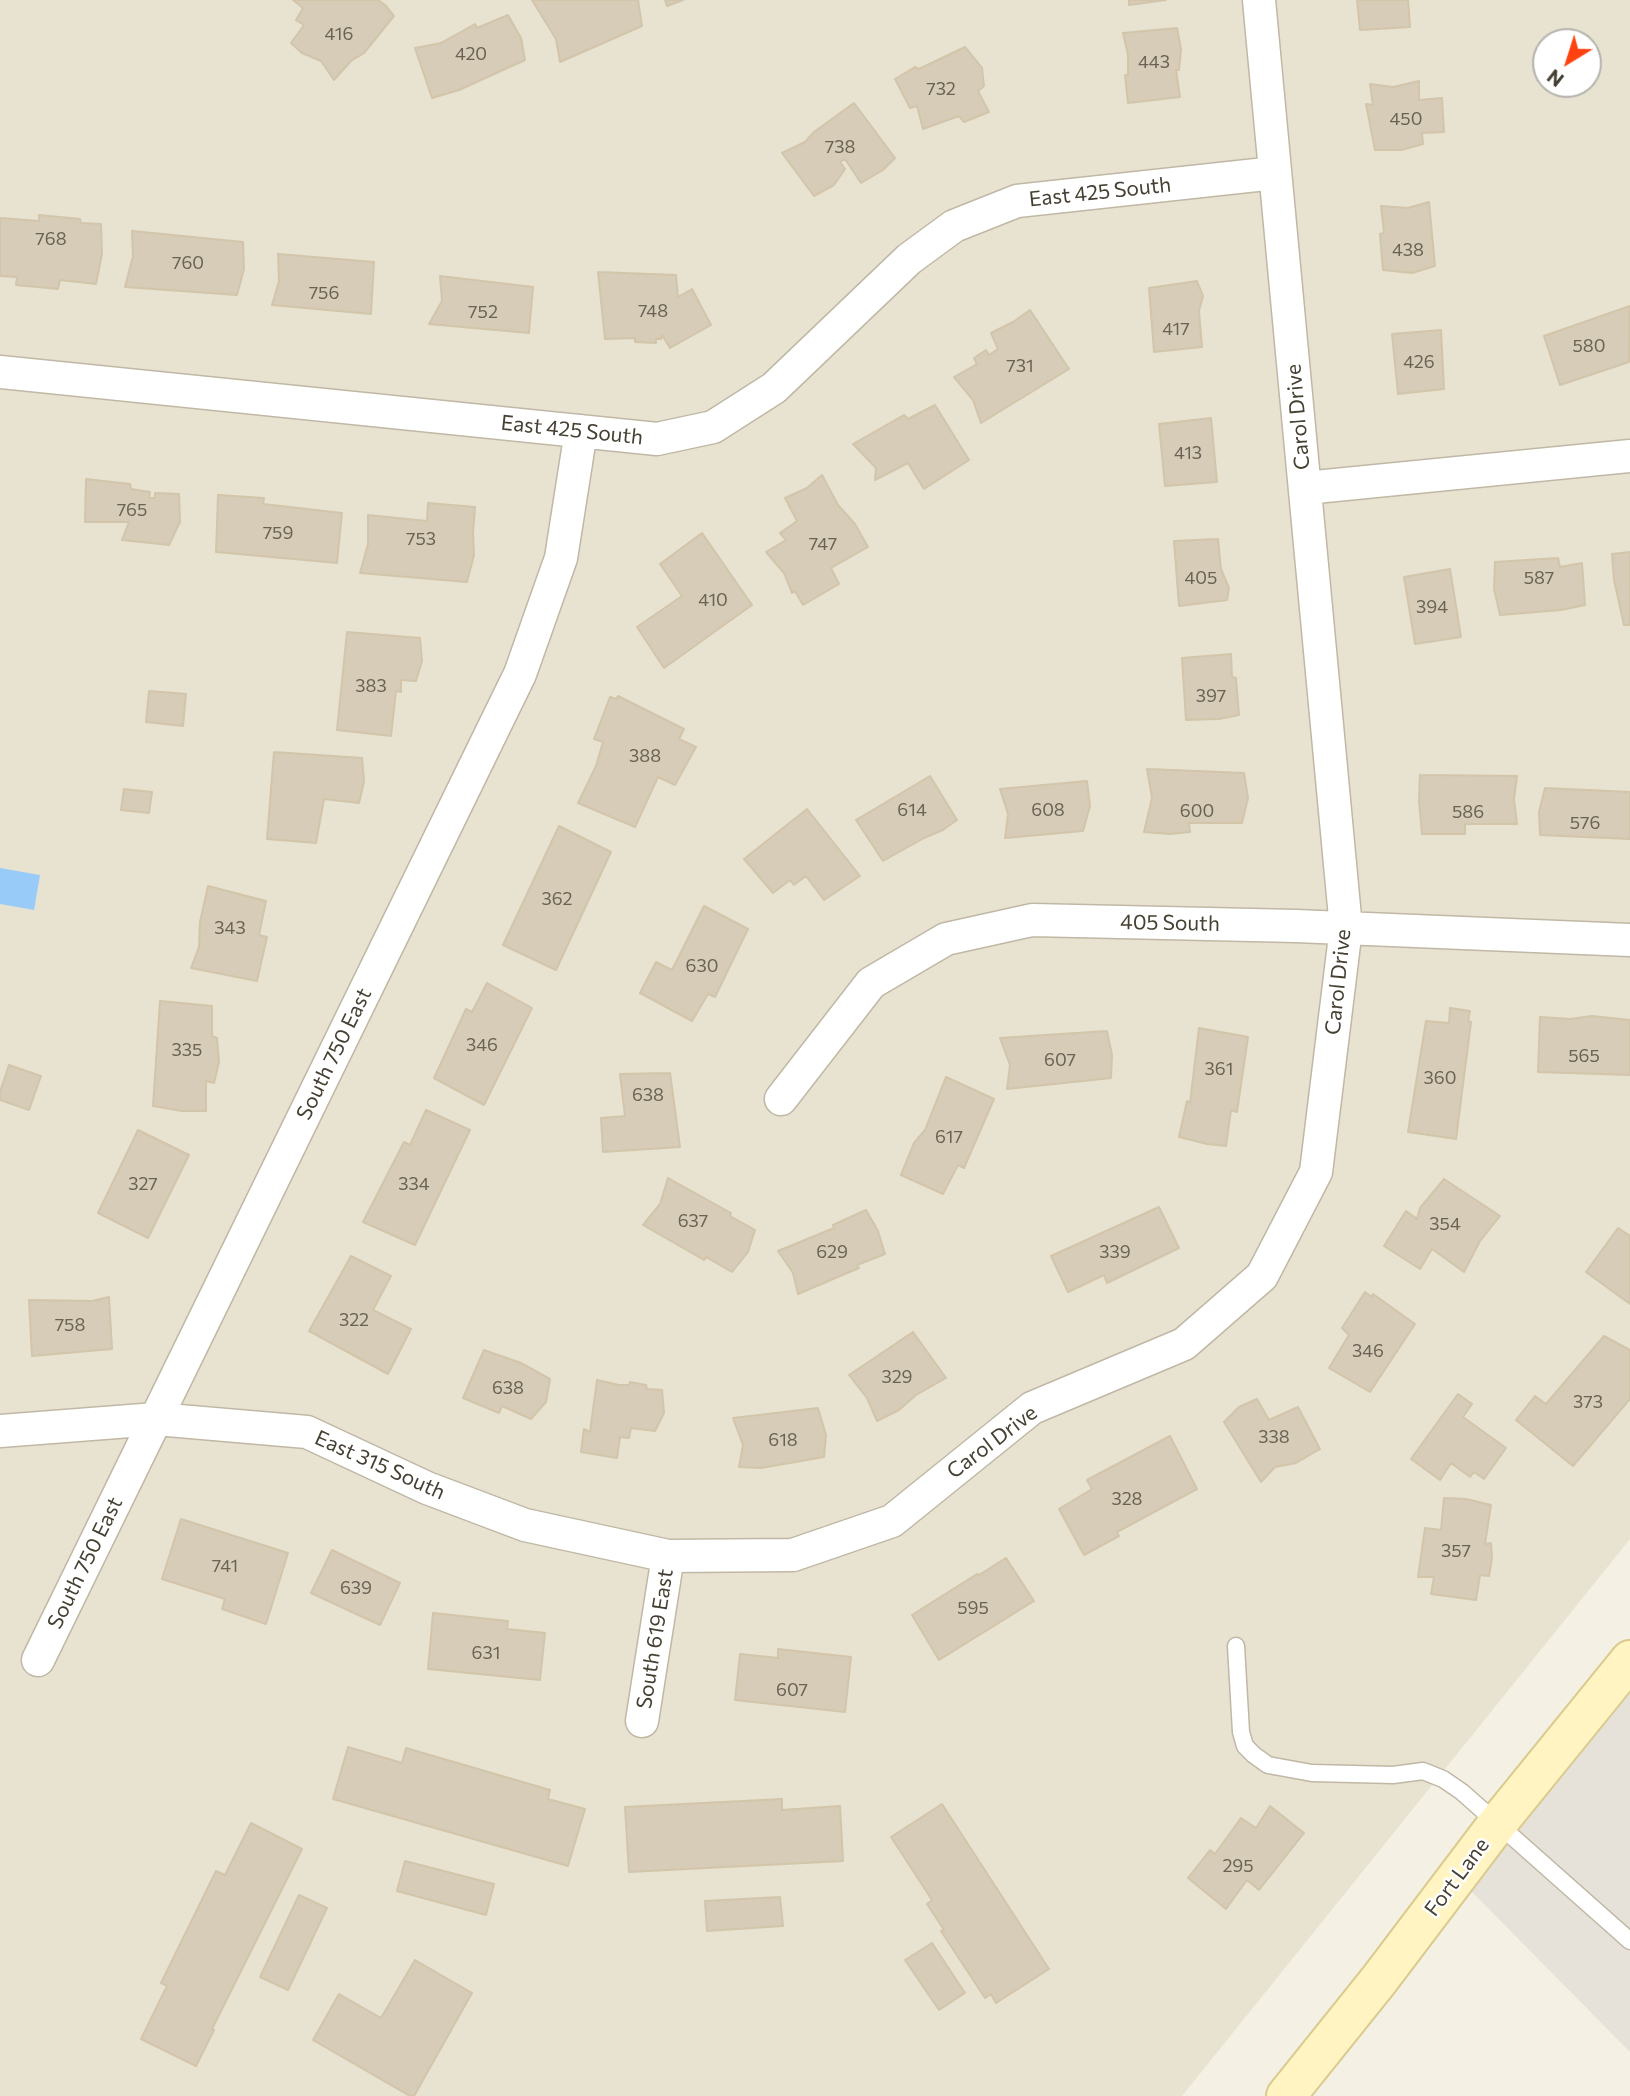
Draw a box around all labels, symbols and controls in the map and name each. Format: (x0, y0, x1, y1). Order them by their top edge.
house number: 416 (325, 23, 353, 45)
north arrow (1532, 28, 1602, 98)
house number: 420 (455, 43, 487, 65)
house number: 443 (1138, 51, 1170, 73)
text: N (1542, 65, 1568, 92)
house number: 732 (926, 78, 956, 100)
house number: 450 (1390, 108, 1422, 130)
house number: 738 (825, 136, 855, 158)
street label: East 425 South (1028, 172, 1172, 212)
house number: 768 (35, 228, 67, 250)
house number: 438 (1392, 239, 1424, 261)
house number: 760 (172, 252, 204, 274)
house number: 756 (309, 282, 339, 304)
house number: 748 (638, 300, 668, 322)
house number: 752 (468, 301, 498, 323)
house number: 417 (1162, 318, 1190, 340)
house number: 580 (1572, 335, 1606, 357)
house number: 426 (1403, 351, 1435, 373)
house number: 731 (1006, 355, 1034, 377)
street label: Carol Drive (1281, 363, 1315, 471)
street label: East 425 South (500, 410, 644, 450)
house number: 413 (1174, 442, 1202, 464)
house number: 765 (117, 499, 147, 521)
house number: 759 (263, 522, 293, 544)
house number: 753 (406, 528, 436, 550)
house number: 747 (809, 533, 837, 555)
house number: 405 (1185, 567, 1217, 589)
house number: 587 (1524, 567, 1554, 589)
house number: 410 (698, 589, 728, 611)
house number: 394 (1416, 596, 1448, 618)
house number: 383 (355, 675, 387, 697)
house number: 397 (1196, 685, 1226, 707)
house number: 388 (629, 745, 661, 767)
house number: 614 (897, 799, 927, 821)
house number: 608 (1031, 799, 1065, 821)
house number: 600 (1180, 800, 1214, 822)
house number: 586 (1452, 801, 1484, 823)
house number: 576 (1570, 812, 1600, 834)
house number: 362 (541, 888, 573, 910)
street label: 405 South (1120, 910, 1220, 936)
house number: 343 (214, 917, 246, 939)
street label: Carol Drive (1320, 928, 1356, 1036)
house number: 630 (686, 955, 718, 977)
street label: South 750 East (291, 984, 377, 1124)
house number: 346 (466, 1034, 498, 1056)
house number: 335 (172, 1039, 202, 1061)
house number: 565 (1568, 1045, 1600, 1067)
house number: 607 (1044, 1049, 1076, 1071)
house number: 361 (1205, 1058, 1233, 1080)
house number: 360 (1424, 1067, 1456, 1089)
house number: 638 (632, 1084, 664, 1106)
house number: 617 (935, 1126, 963, 1148)
house number: 327 (128, 1173, 158, 1195)
house number: 334 (398, 1173, 430, 1195)
house number: 637 (678, 1210, 708, 1232)
house number: 354 (1429, 1213, 1461, 1235)
house number: 629 (816, 1241, 848, 1263)
house number: 339 (1099, 1241, 1131, 1263)
house number: 322 (339, 1309, 369, 1331)
house number: 758 (55, 1314, 85, 1336)
house number: 346 (1352, 1340, 1384, 1362)
house number: 329 (881, 1366, 913, 1388)
house number: 638 (492, 1377, 524, 1399)
house number: 373 (1573, 1391, 1603, 1413)
street label: Carol Drive (942, 1400, 1042, 1484)
street label: East 315 South (311, 1425, 449, 1505)
house number: 338 (1258, 1426, 1290, 1448)
house number: 618 (768, 1429, 798, 1451)
house number: 328 (1111, 1488, 1143, 1510)
street label: South 750 East (42, 1493, 128, 1633)
house number: 357 (1441, 1540, 1471, 1562)
house number: 741 (212, 1555, 238, 1577)
street label: South 619 East (632, 1567, 678, 1711)
house number: 639 (340, 1577, 372, 1599)
house number: 595 (957, 1597, 989, 1619)
house number: 631 (472, 1642, 500, 1664)
house number: 607 (776, 1679, 808, 1701)
street label: Fort Lane (1419, 1833, 1495, 1921)
house number: 295 (1222, 1855, 1254, 1877)

